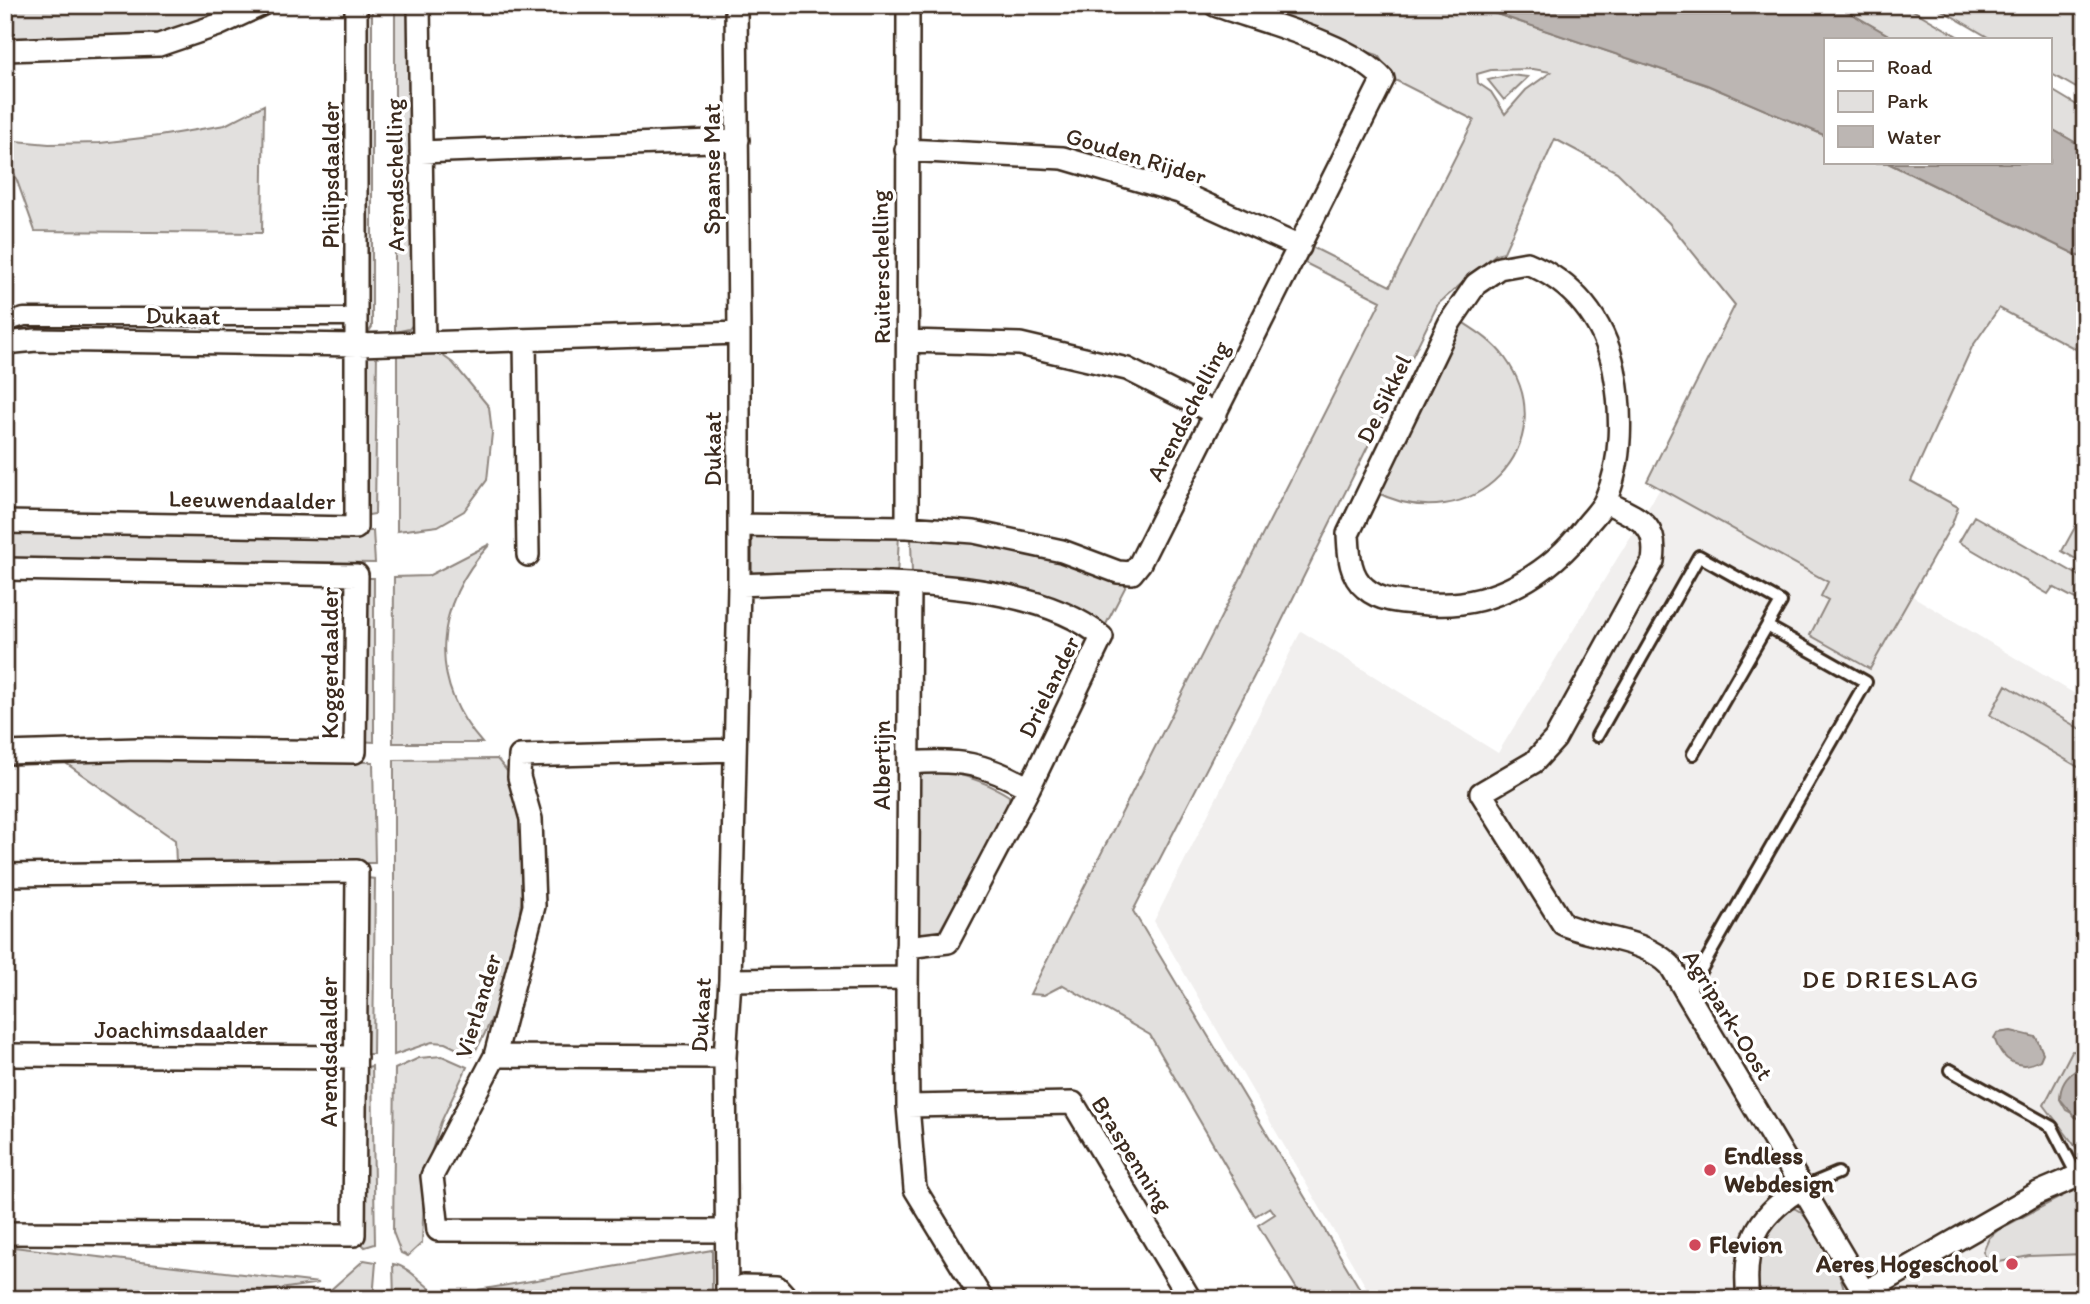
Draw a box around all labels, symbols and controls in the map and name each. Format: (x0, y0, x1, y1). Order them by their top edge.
legend (1824, 38, 2052, 164)
text: Road (1887, 54, 1933, 79)
text: Park (1887, 88, 1929, 113)
street label: Arendschelling (379, 97, 410, 252)
street label: Philipsdaalder (316, 101, 345, 249)
street label: Spaanse Mat (697, 103, 726, 235)
street label: Gouden Rijder (1062, 120, 1210, 191)
text: Water (1887, 124, 1941, 149)
street label: Ruiterschelling (865, 189, 896, 344)
street label: Dukaat (145, 300, 221, 331)
street label: Arendschelling (1140, 335, 1236, 486)
street label: De Sikkel (1350, 349, 1418, 448)
street label: Dukaat (698, 412, 727, 486)
street label: Leeuwendaalder (168, 484, 336, 515)
street label: Koggerdaalder (315, 587, 344, 739)
street label: Drielander (1012, 631, 1086, 742)
street label: Albertijn (867, 719, 896, 810)
street label: Agripark-Oost (1677, 944, 1780, 1085)
street label: Vierlander (448, 950, 507, 1062)
district label: DE DRIESLAG (1802, 963, 1980, 995)
street label: Arendsdaalder (314, 977, 343, 1127)
street label: Dukaat (684, 977, 717, 1053)
street label: Joachimsdaalder (94, 1015, 268, 1044)
street label: Braspenning (1086, 1091, 1180, 1217)
place label: Endless Webdesign (1724, 1141, 1834, 1199)
marker: Endless Webdesign (1702, 1162, 1718, 1178)
place label: Flevion (1709, 1230, 1783, 1259)
marker: Flevion (1687, 1237, 1703, 1253)
place label: Aeres Hogeschool (1815, 1249, 1998, 1279)
marker: Aeres Hogeschool (2004, 1256, 2020, 1272)

